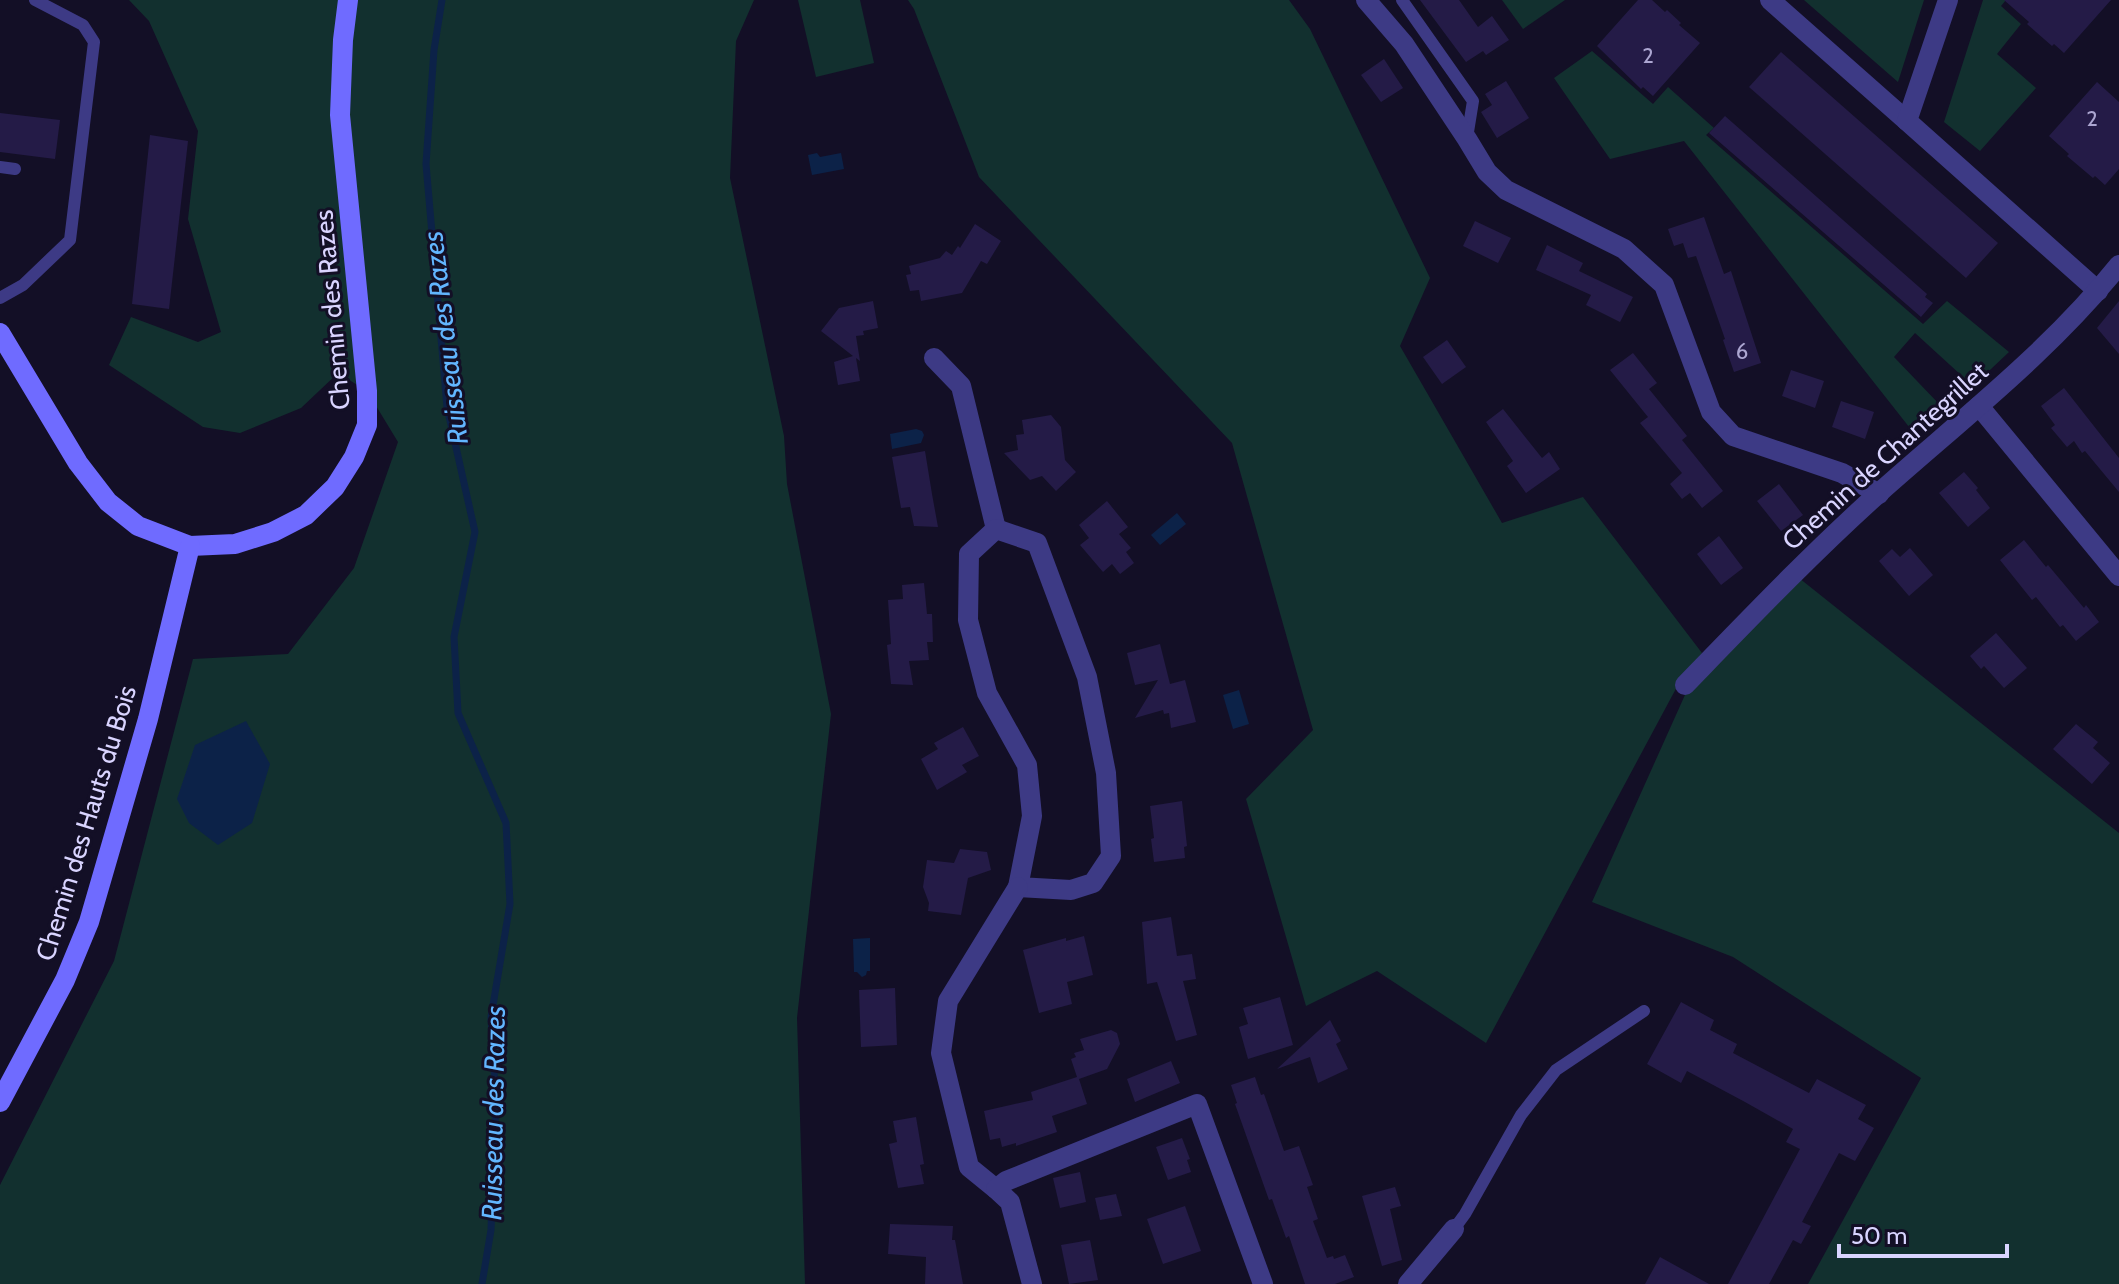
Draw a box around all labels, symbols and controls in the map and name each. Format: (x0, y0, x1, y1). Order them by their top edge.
house number: 2 (1642, 42, 1654, 69)
house number: 2 (2086, 105, 2098, 132)
street label: Chemin des Razes (307, 208, 357, 411)
water label: Ruisseau des Razes (415, 229, 475, 447)
house number: 6 (1736, 338, 1748, 365)
street label: Chemin de Chantegrillet (1776, 355, 1995, 557)
street label: Chemin des Hauts du Bois (29, 681, 143, 964)
water label: Ruisseau des Razes (474, 1005, 512, 1221)
scale bar (1839, 1208, 2007, 1258)
text: 50 m (1851, 1221, 1907, 1250)

